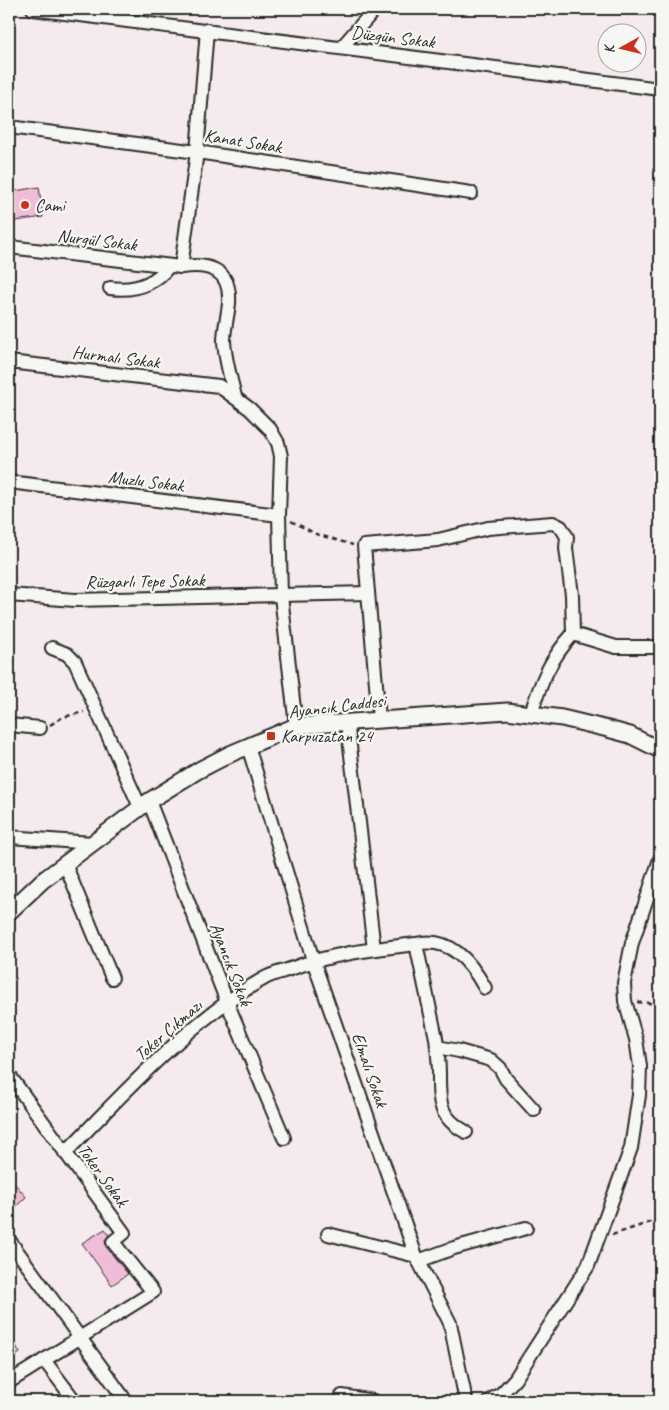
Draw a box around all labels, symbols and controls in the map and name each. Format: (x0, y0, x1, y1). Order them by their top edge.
street label: Düzgün Sokak (350, 21, 437, 53)
north arrow (596, 22, 646, 72)
text: K (600, 42, 619, 54)
street label: Kanat Sokak (203, 124, 285, 158)
place label: Cami (35, 194, 67, 216)
marker: Cami (19, 199, 31, 211)
street label: Nurgül Sokak (56, 224, 139, 256)
street label: Hurmalı Sokak (71, 341, 162, 373)
street label: Muzlu Sokak (107, 465, 186, 497)
street label: Rüzgarlı Tepe Sokak (85, 569, 206, 593)
street label: Ayancık Caddesi (287, 689, 389, 723)
place label: Karpuzatan 24 (281, 725, 374, 747)
marker: Karpuzatan 24 (265, 730, 277, 742)
street label: Ayancık Sokak (205, 919, 257, 1010)
street label: Toker Çıkmazı (130, 994, 208, 1066)
street label: Elmalı Sokak (347, 1030, 393, 1112)
street label: Toker Sokak (73, 1139, 134, 1212)

